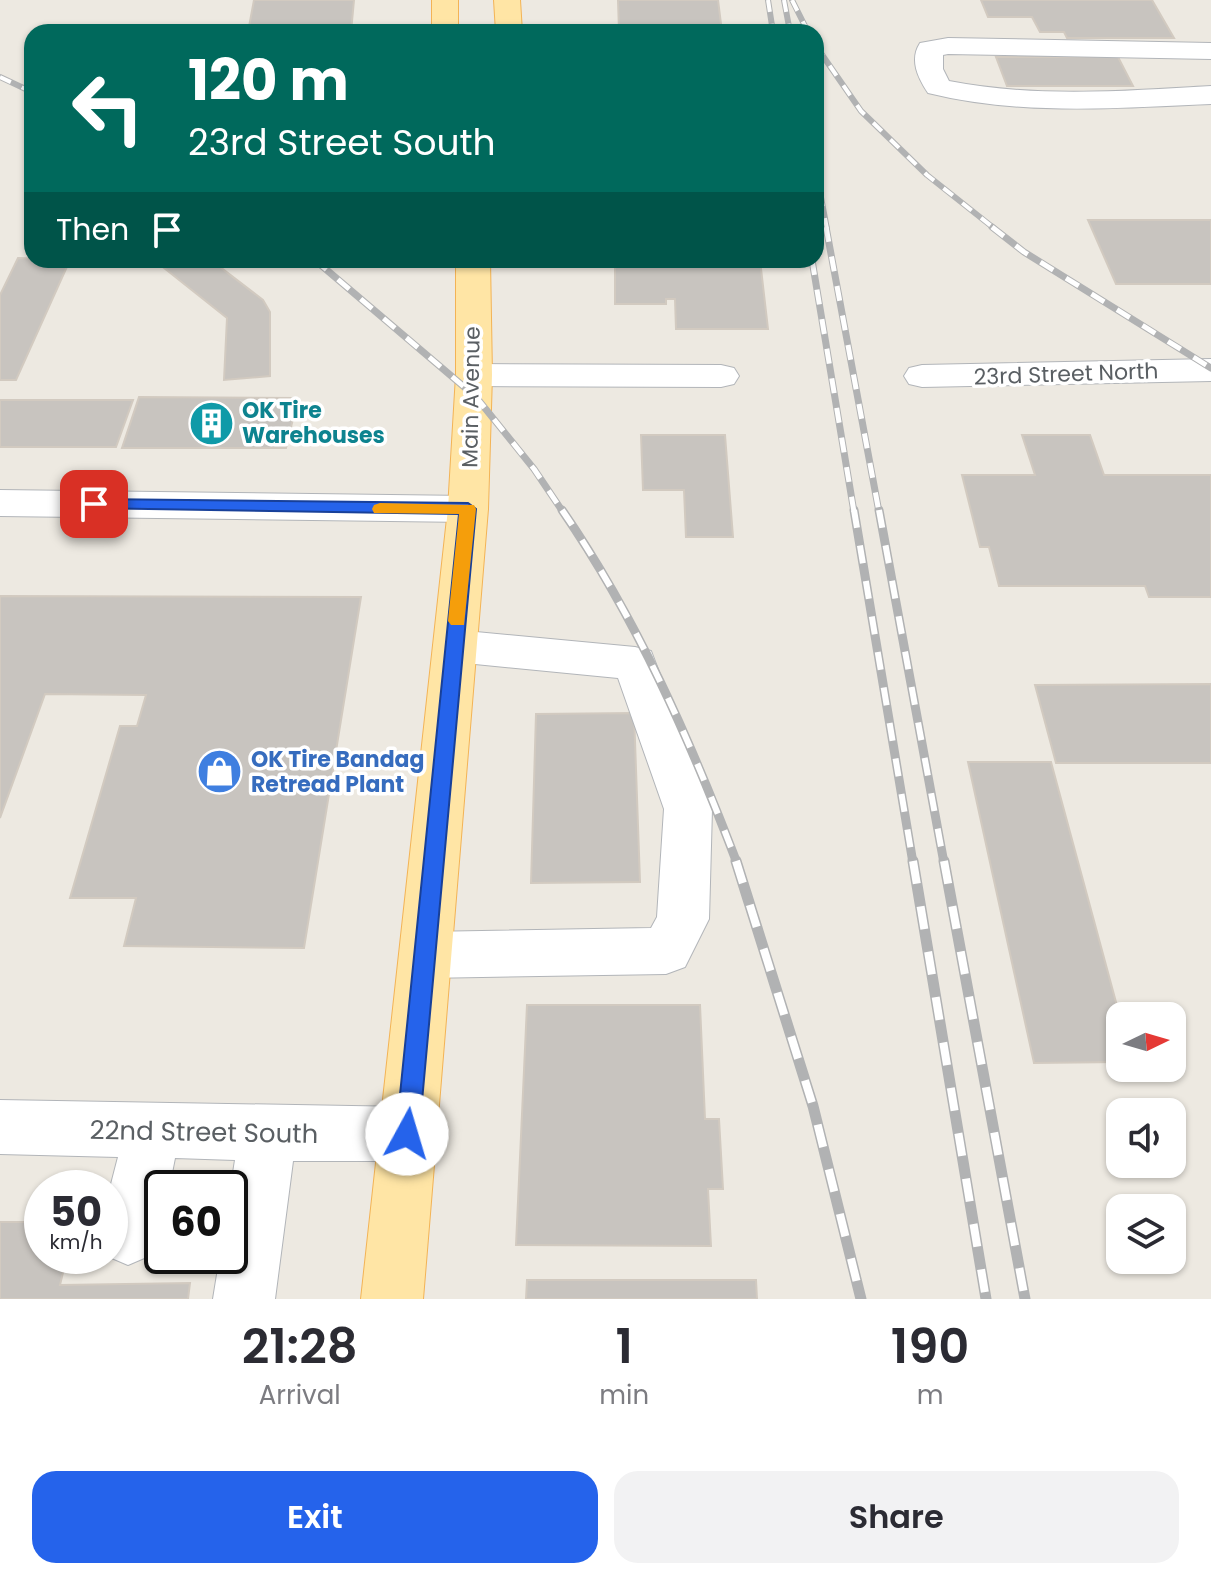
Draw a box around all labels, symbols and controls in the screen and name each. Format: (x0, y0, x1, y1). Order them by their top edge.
text: 120 m (188, 41, 349, 120)
icon: left (56, 56, 160, 160)
text: 23rd Street South (188, 117, 496, 168)
text: Then (56, 208, 129, 251)
icon: arrive (145, 208, 189, 252)
street label: Main Avenue (454, 326, 488, 468)
street label: 23rd Street North (973, 355, 1159, 393)
place label: OK Tire Warehouses (242, 395, 385, 451)
building icon: OK Tire Warehouses (187, 399, 235, 447)
pin (60, 470, 128, 538)
icon: arrive (72, 482, 116, 526)
place label: OK Tire Bandag Retread Plant (251, 744, 425, 800)
shop icon: OK Tire Bandag Retread Plant (196, 748, 244, 796)
north arrow (1106, 1002, 1186, 1082)
map controls (1106, 1002, 1186, 1274)
position arrow (365, 1092, 449, 1176)
button: sound (1106, 1098, 1186, 1178)
street label: 22nd Street South (89, 1112, 319, 1152)
speed limit sign: 60 (144, 1170, 248, 1274)
text: 50 (50, 1184, 102, 1240)
button: layers (1106, 1194, 1186, 1274)
text: km/h (49, 1228, 103, 1256)
text: 21:28 (242, 1313, 358, 1380)
text: 1 (616, 1313, 633, 1380)
text: 190 (891, 1313, 969, 1380)
text: Arrival (259, 1377, 341, 1413)
text: min (599, 1377, 649, 1413)
text: m (917, 1377, 943, 1413)
button: Exit (32, 1471, 598, 1563)
button: Share (614, 1471, 1179, 1563)

